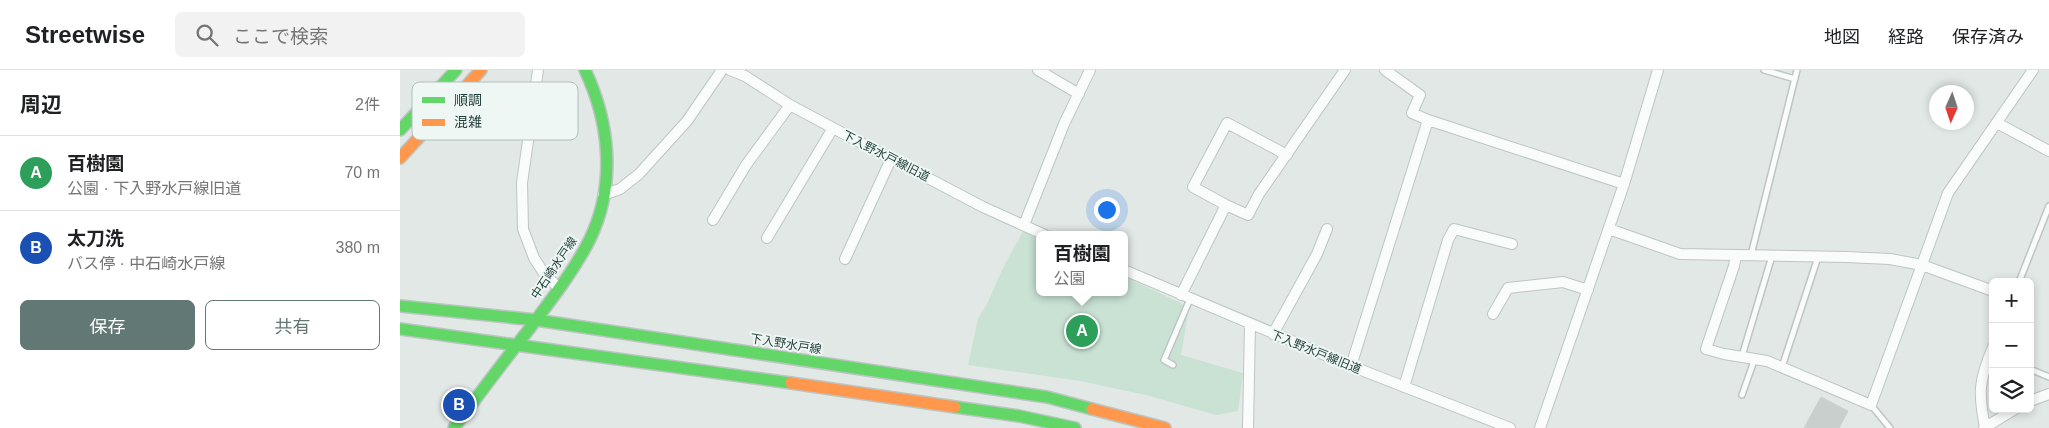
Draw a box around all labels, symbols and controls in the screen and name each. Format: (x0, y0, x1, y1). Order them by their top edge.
search box (175, 12, 525, 57)
text: Streetwise (25, 21, 145, 48)
icon: search (193, 21, 221, 49)
text: ここで検索 (233, 26, 328, 47)
text: 地図 (1824, 27, 1860, 47)
text: 経路 (1888, 27, 1924, 47)
text: 保存済み (1952, 27, 2024, 47)
legend (412, 82, 578, 140)
north arrow (1929, 85, 1974, 130)
text: 順調 (454, 92, 482, 108)
text: 周辺 (20, 93, 62, 116)
text: 2件 (355, 96, 380, 113)
text: 混雑 (454, 114, 482, 130)
street label: 下入野水戸線旧道 (840, 128, 932, 184)
text: 百樹園 (67, 153, 124, 174)
text: A (30, 164, 42, 181)
text: 70 m (344, 164, 380, 181)
text: 公園 · 下入野水戸線旧道 (67, 180, 241, 197)
your location (1094, 197, 1120, 223)
text: 太刀洗 (67, 228, 124, 249)
popup (1036, 231, 1128, 296)
street label: 中石崎水戸線 (528, 234, 580, 302)
text: B (30, 239, 42, 256)
text: 380 m (336, 239, 380, 256)
text: 百樹園 (1053, 243, 1111, 264)
text: バス停 · 中石崎水戸線 (67, 255, 225, 272)
text: 公園 (1053, 270, 1086, 287)
map controls (1989, 278, 2034, 413)
button: + (1989, 278, 2034, 323)
button: 保存 (20, 300, 195, 350)
button: 共有 (205, 300, 380, 350)
pin: A (1066, 312, 1098, 350)
button: − (1989, 323, 2034, 368)
street label: 下入野水戸線旧道 (1269, 328, 1363, 376)
street label: 下入野水戸線 (749, 331, 823, 357)
button: layers (1989, 368, 2034, 413)
pin: B (443, 386, 475, 424)

